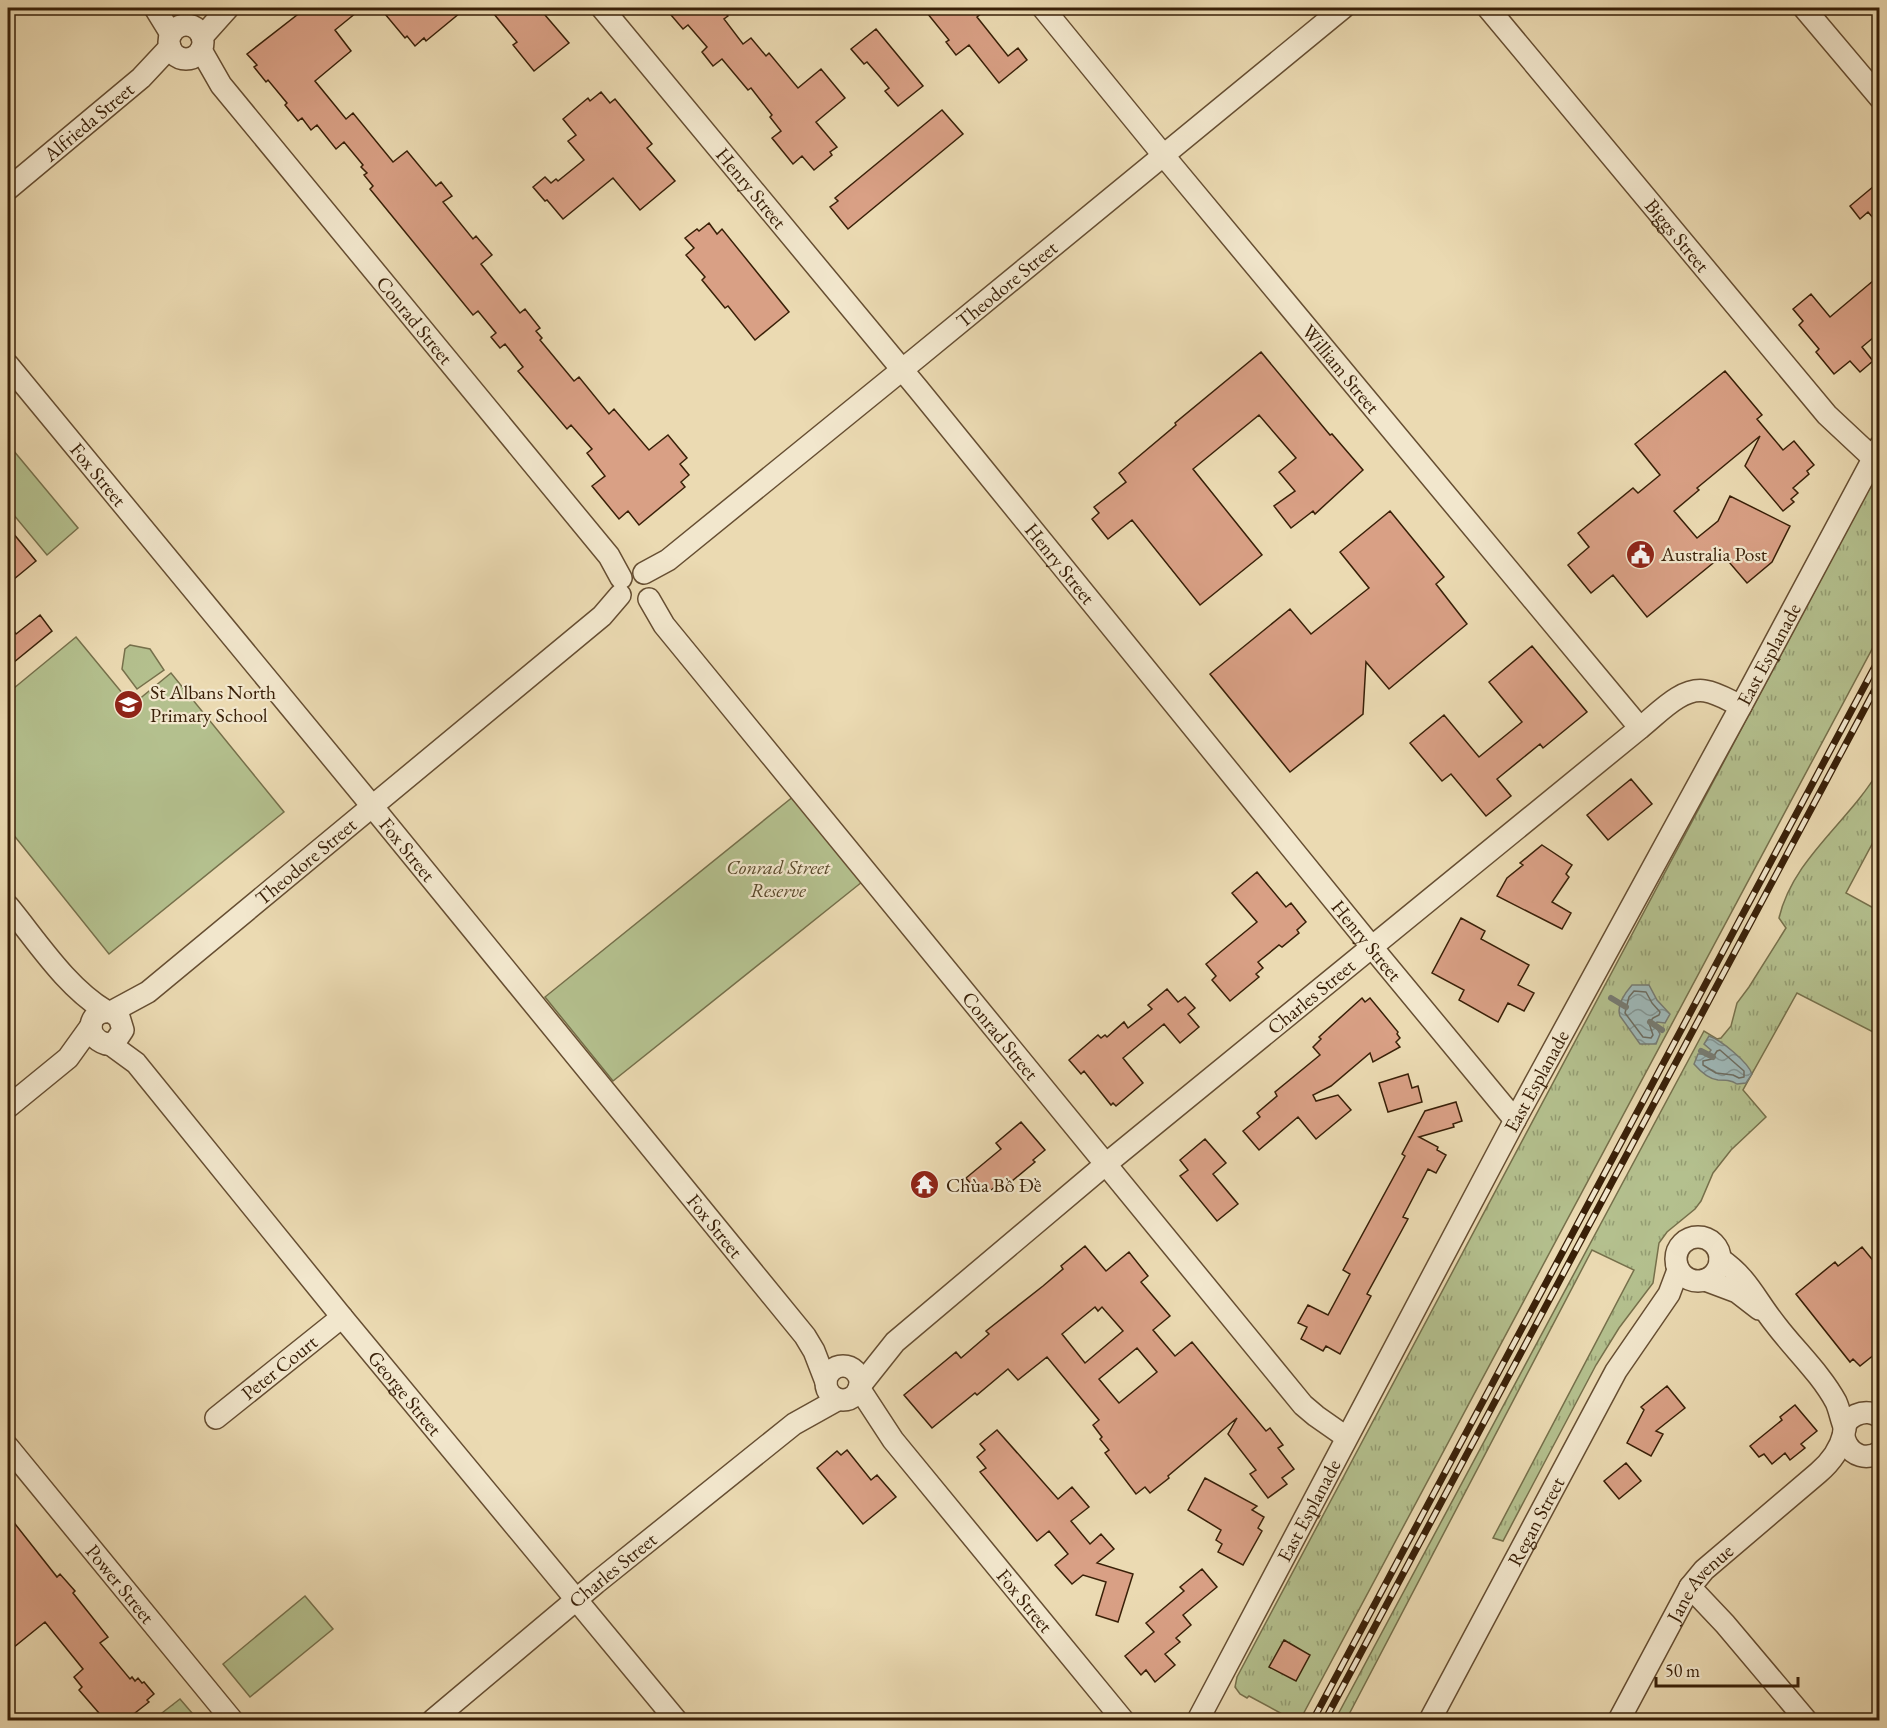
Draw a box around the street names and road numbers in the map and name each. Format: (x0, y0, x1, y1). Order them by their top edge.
street label: Alfrieda Street (37, 76, 140, 168)
street label: Henry Street (710, 142, 793, 235)
street label: Biggs Street (1639, 193, 1716, 278)
street label: Theodore Street (950, 234, 1063, 333)
street label: Conrad Street (371, 270, 459, 370)
street label: William Street (1296, 319, 1386, 420)
street label: Fox Street (64, 437, 133, 512)
street label: Henry Street (1019, 517, 1102, 610)
street label: East Esplanade (1731, 598, 1807, 710)
street label: Theodore Street (250, 812, 362, 911)
street label: Fox Street (374, 812, 442, 887)
street label: Henry Street (1326, 894, 1408, 987)
street label: Charles Street (1262, 952, 1361, 1040)
street label: Conrad Street (956, 986, 1045, 1086)
street label: East Esplanade (1498, 1025, 1575, 1137)
street label: Fox Street (681, 1188, 749, 1264)
street label: Peter Court (236, 1329, 323, 1406)
street label: George Street (362, 1345, 448, 1442)
street label: East Esplanade (1271, 1454, 1347, 1566)
street label: Regan Street (1501, 1472, 1571, 1570)
street label: Charles Street (563, 1526, 663, 1614)
street label: Jane Avenue (1660, 1538, 1739, 1628)
street label: Power Street (80, 1539, 161, 1629)
street label: Fox Street (991, 1563, 1059, 1639)

